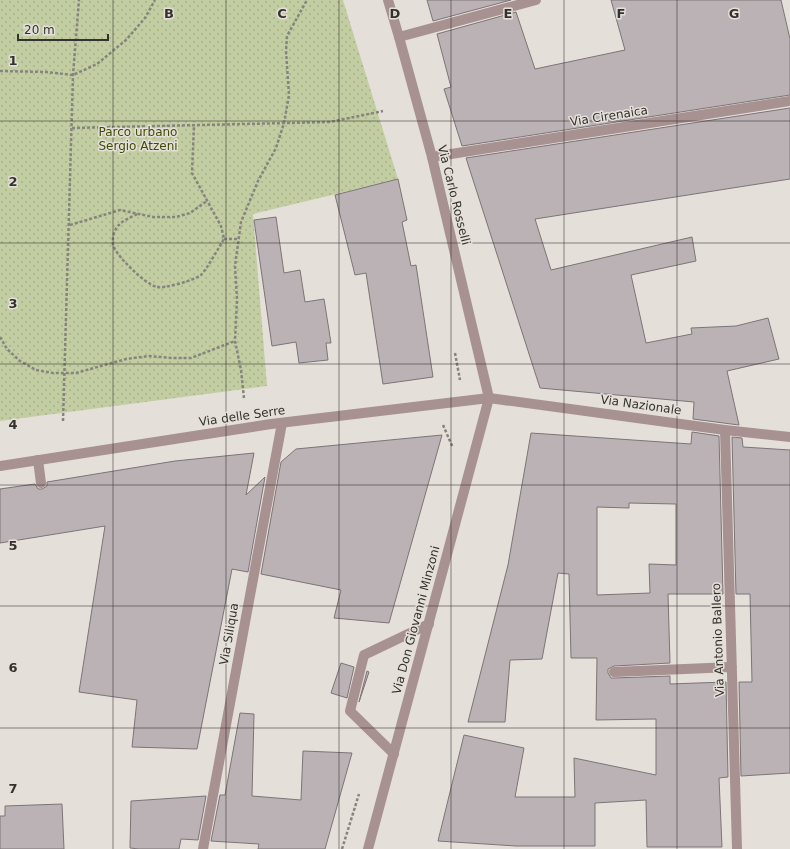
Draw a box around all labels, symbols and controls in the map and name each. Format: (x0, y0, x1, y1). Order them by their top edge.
text: B (164, 6, 174, 21)
text: C (277, 6, 287, 21)
text: D (390, 6, 401, 21)
text: E (504, 6, 512, 21)
text: F (617, 6, 625, 21)
text: G (729, 6, 739, 21)
scale bar (18, 16, 108, 42)
text: 20 m (24, 23, 55, 37)
text: 1 (8, 53, 18, 68)
street label: Via Cirenaica (569, 103, 649, 129)
park label: Parco urbano Sergio Atzeni (98, 125, 178, 153)
street label: Via Carlo Rosselli (435, 144, 473, 246)
text: 2 (8, 174, 18, 189)
text: 3 (8, 296, 18, 311)
street label: Via Nazionale (600, 392, 682, 418)
street label: Via delle Serre (198, 403, 286, 429)
text: 4 (8, 417, 18, 432)
text: 5 (8, 538, 18, 553)
street label: Via Don Giovanni Minzoni (389, 544, 443, 696)
street label: Via Antonio Ballero (709, 583, 727, 697)
street label: Via Siliqua (217, 602, 241, 666)
text: 6 (8, 660, 18, 675)
text: 7 (8, 781, 18, 796)

